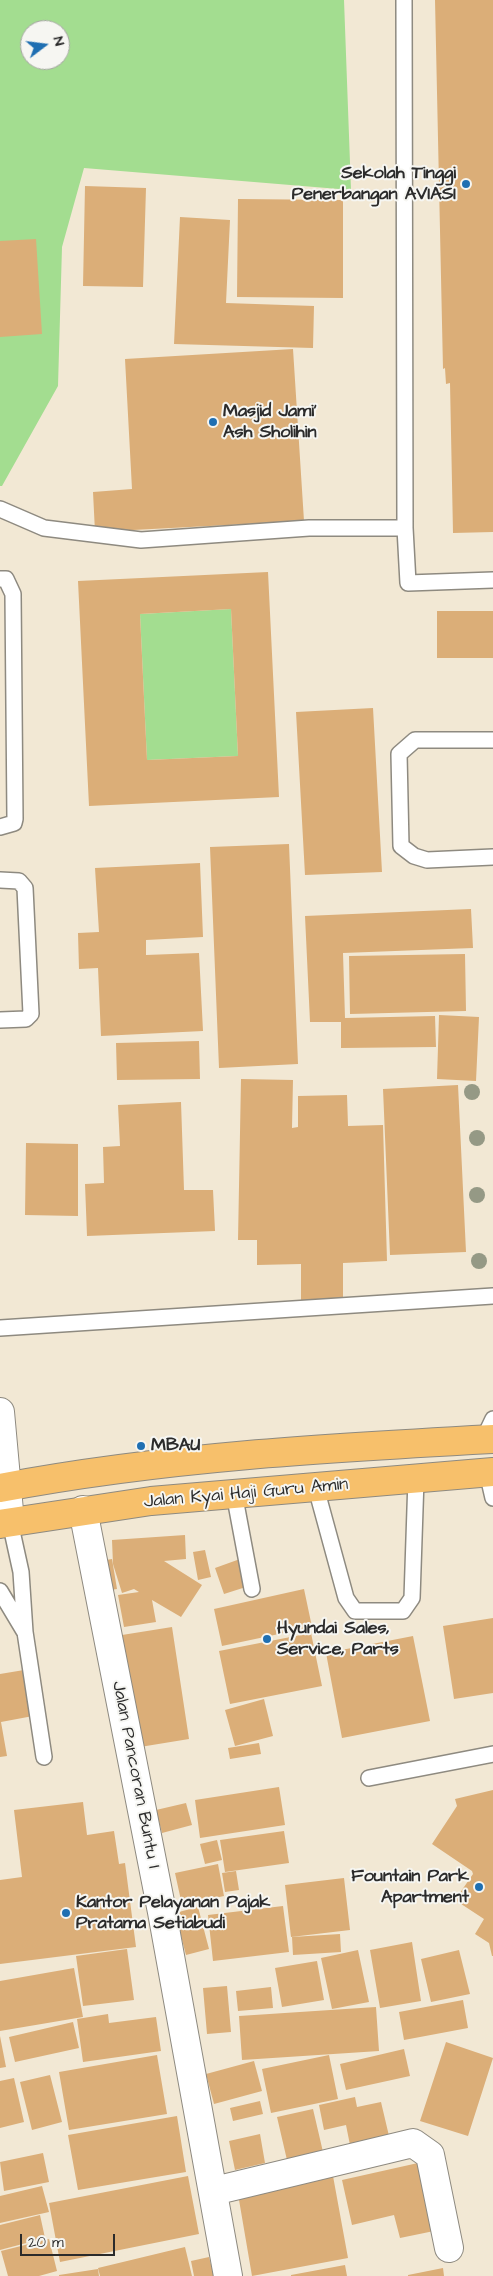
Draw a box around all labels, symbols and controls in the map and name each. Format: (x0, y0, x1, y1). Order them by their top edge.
north arrow (20, 20, 70, 70)
text: N (48, 35, 69, 48)
place label: Sekolah Tinggi Penerbangan AVIASI (292, 163, 456, 205)
marker: Sekolah Tinggi Penerbangan AVIASI (460, 178, 472, 190)
place label: Masjid Jami' Ash Sholihin (223, 401, 317, 444)
marker: Masjid Jami' Ash Sholihin (207, 416, 219, 428)
place label: MBAU (151, 1435, 200, 1457)
marker: MBAU (135, 1440, 147, 1452)
street label: Jalan Kyai Haji Guru Amin (143, 1474, 349, 1514)
place label: Hyundai Sales, Service, Parts (277, 1618, 399, 1660)
marker: Hyundai Sales, Service, Parts (261, 1633, 273, 1645)
street label: Jalan Pancoran Buntu I (106, 1679, 164, 1871)
place label: Fountain Park Apartment (351, 1866, 469, 1908)
marker: Fountain Park Apartment (473, 1881, 485, 1893)
place label: Kantor Pelayanan Pajak Pratama Setiabudi (76, 1892, 270, 1935)
marker: Kantor Pelayanan Pajak Pratama Setiabudi (60, 1907, 72, 1919)
scale bar (22, 2224, 118, 2256)
text: 20 m (28, 2232, 64, 2253)

